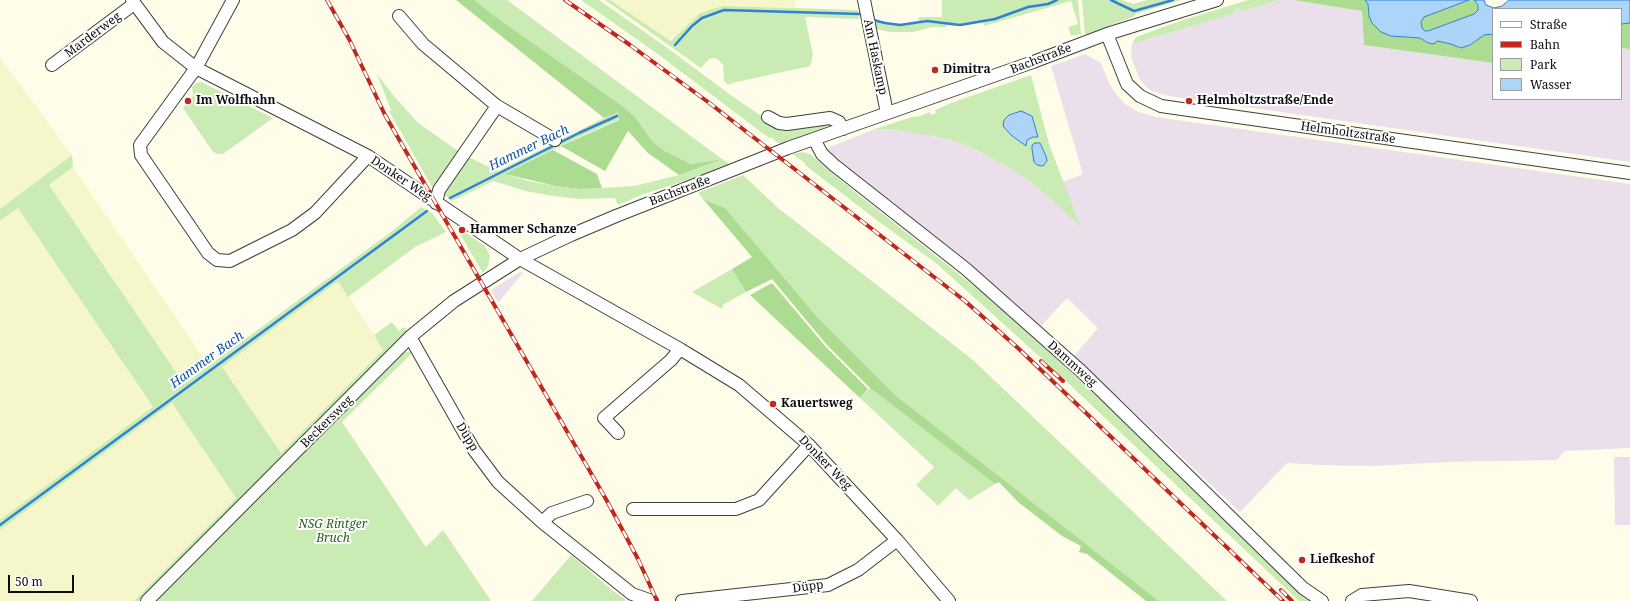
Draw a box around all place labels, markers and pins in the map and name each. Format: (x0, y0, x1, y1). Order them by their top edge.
place label: Dimitra (943, 63, 991, 77)
marker: Dimitra (930, 65, 940, 75)
place label: Im Wolfhahn (196, 94, 276, 108)
place label: Helmholtzstraße/Ende (1197, 94, 1334, 108)
marker: Im Wolfhahn (183, 96, 193, 106)
marker: Helmholtzstraße/Ende (1184, 96, 1194, 106)
place label: Hammer Schanze (470, 223, 577, 237)
marker: Hammer Schanze (457, 225, 467, 235)
place label: Kauertsweg (781, 397, 853, 411)
marker: Kauertsweg (768, 399, 778, 409)
place label: Liefkeshof (1310, 553, 1374, 567)
marker: Liefkeshof (1297, 555, 1307, 565)

